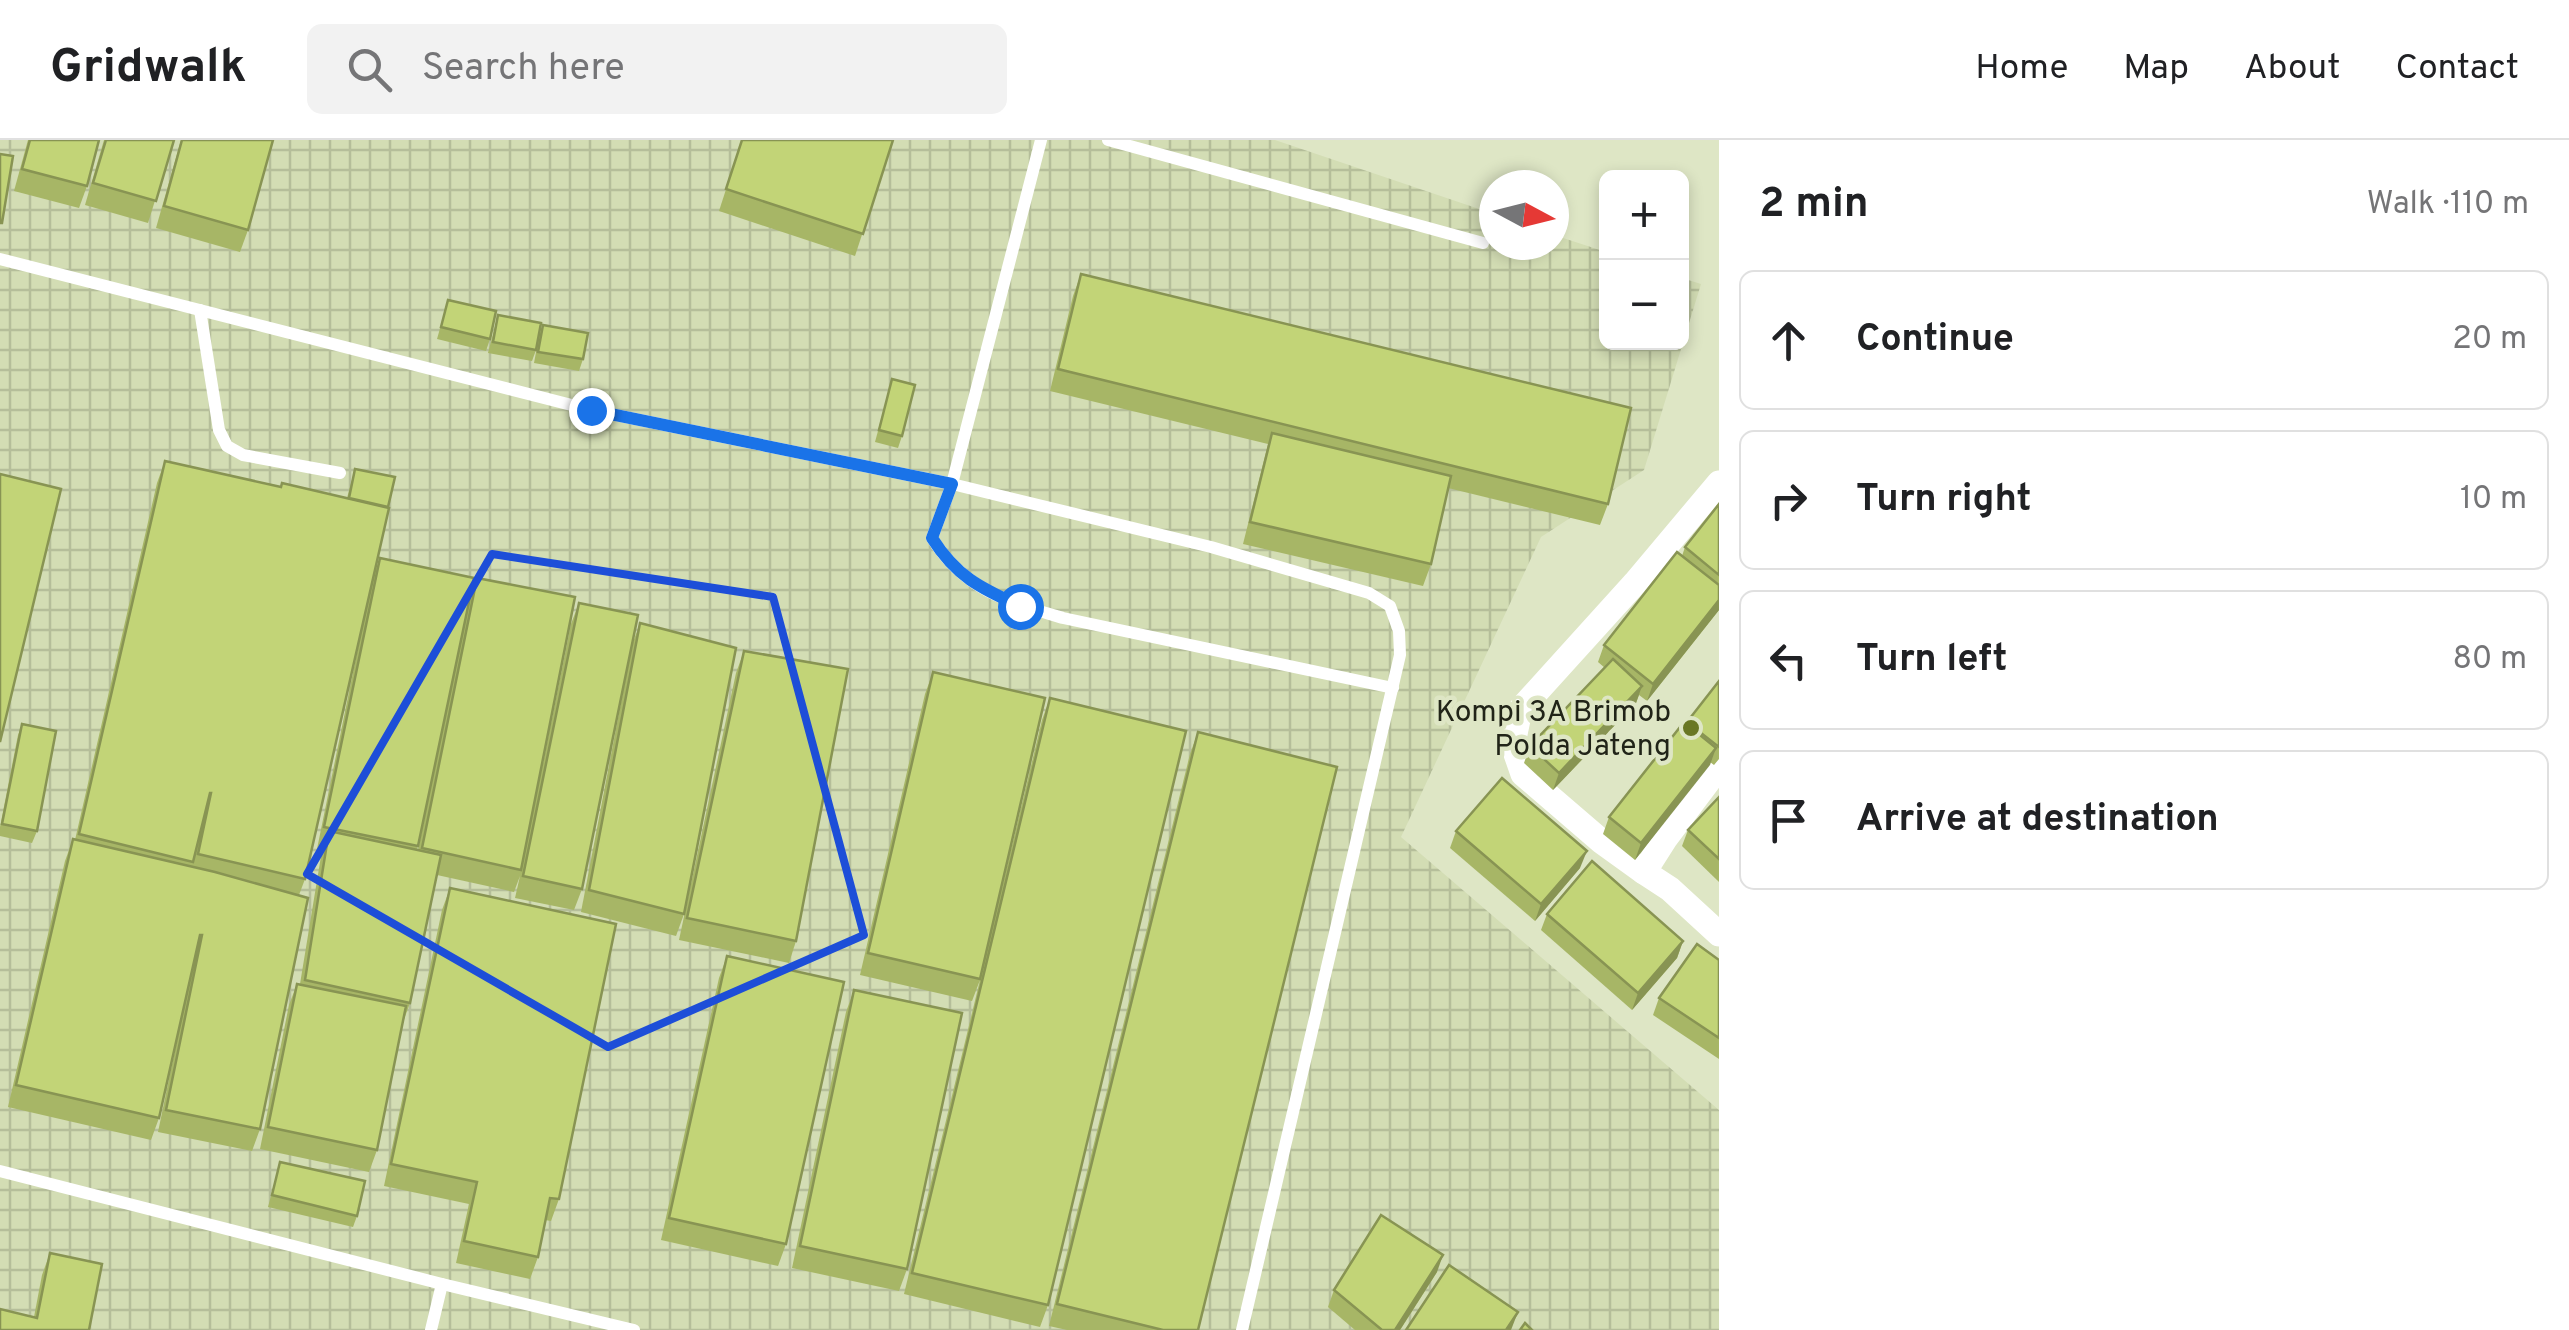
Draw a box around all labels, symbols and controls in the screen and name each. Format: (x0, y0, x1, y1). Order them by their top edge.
search box (307, 24, 1007, 114)
text: Gridwalk (50, 39, 247, 99)
icon: search (342, 42, 397, 97)
text: Search here (422, 45, 625, 94)
text: Home (1975, 47, 2068, 91)
text: Map (2123, 47, 2189, 91)
text: About (2244, 47, 2340, 91)
text: Contact (2395, 47, 2519, 91)
north arrow (1479, 170, 1569, 260)
map controls (1599, 170, 1689, 350)
button: + (1599, 170, 1689, 260)
text: 2 min (1759, 179, 1869, 232)
text: Walk · 110 m (2367, 185, 2529, 225)
button: − (1599, 260, 1689, 350)
icon: ahead (1761, 313, 1816, 368)
text: Continue (1856, 316, 2014, 365)
text: 20 m (2452, 320, 2527, 360)
route end (569, 388, 615, 434)
icon: right (1761, 473, 1816, 528)
text: Turn right (1856, 476, 2031, 525)
text: 10 m (2460, 480, 2527, 520)
route start (998, 584, 1044, 630)
icon: left (1761, 633, 1816, 688)
text: Turn left (1856, 636, 2008, 685)
text: 80 m (2453, 640, 2527, 680)
place label: Kompi 3A Brimob Polda Jateng (1436, 695, 1671, 766)
marker: Kompi 3A Brimob Polda Jateng (1680, 717, 1702, 739)
icon: arrive (1761, 793, 1816, 848)
text: Arrive at destination (1856, 796, 2219, 845)

